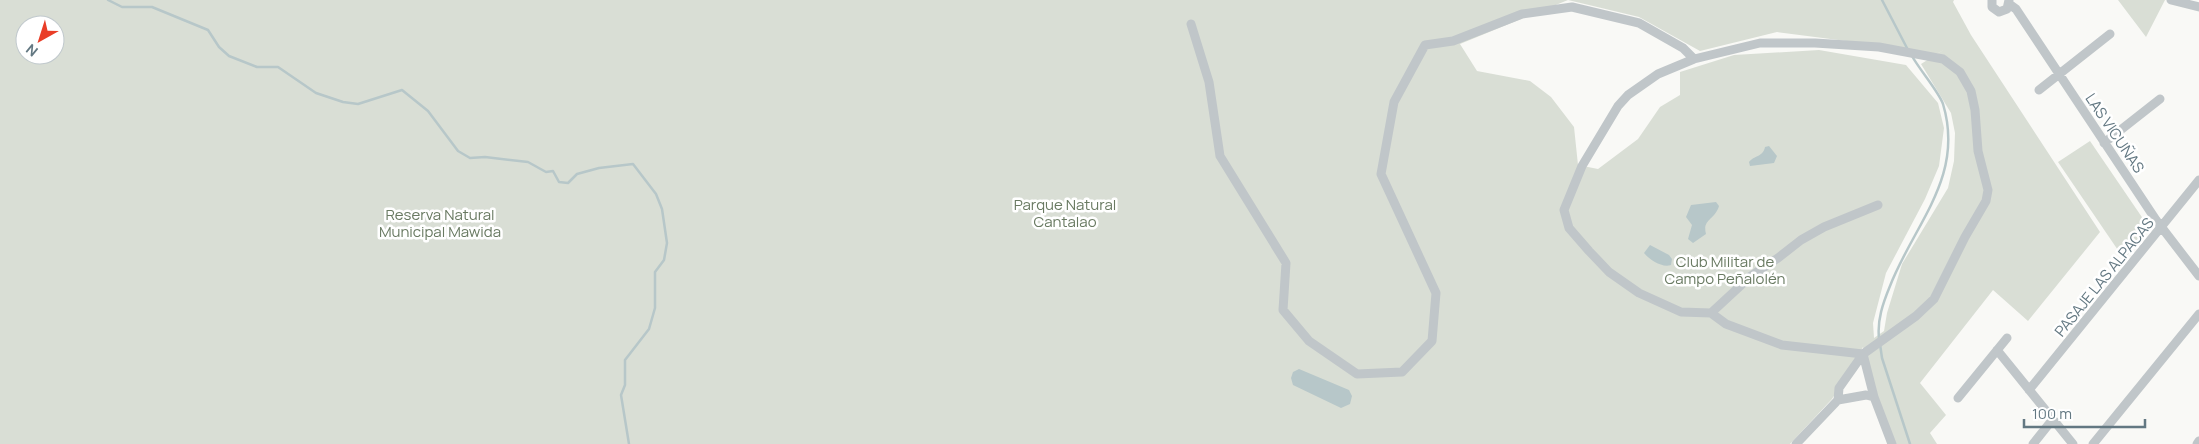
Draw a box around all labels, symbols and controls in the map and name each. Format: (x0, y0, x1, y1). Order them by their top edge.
north arrow (15, 15, 65, 65)
text: N (22, 40, 41, 61)
street label: LAS VICUÑAS (2081, 89, 2149, 177)
park label: Parque Natural Cantalao (1014, 194, 1116, 232)
park label: Reserva Natural Municipal Mawida (379, 204, 501, 242)
street label: PASAJE LAS ALPACAS (2049, 213, 2159, 341)
park label: Club Militar de Campo Peñalolén (1665, 251, 1786, 289)
scale bar (2024, 396, 2145, 428)
text: 100 m (2032, 403, 2072, 424)

